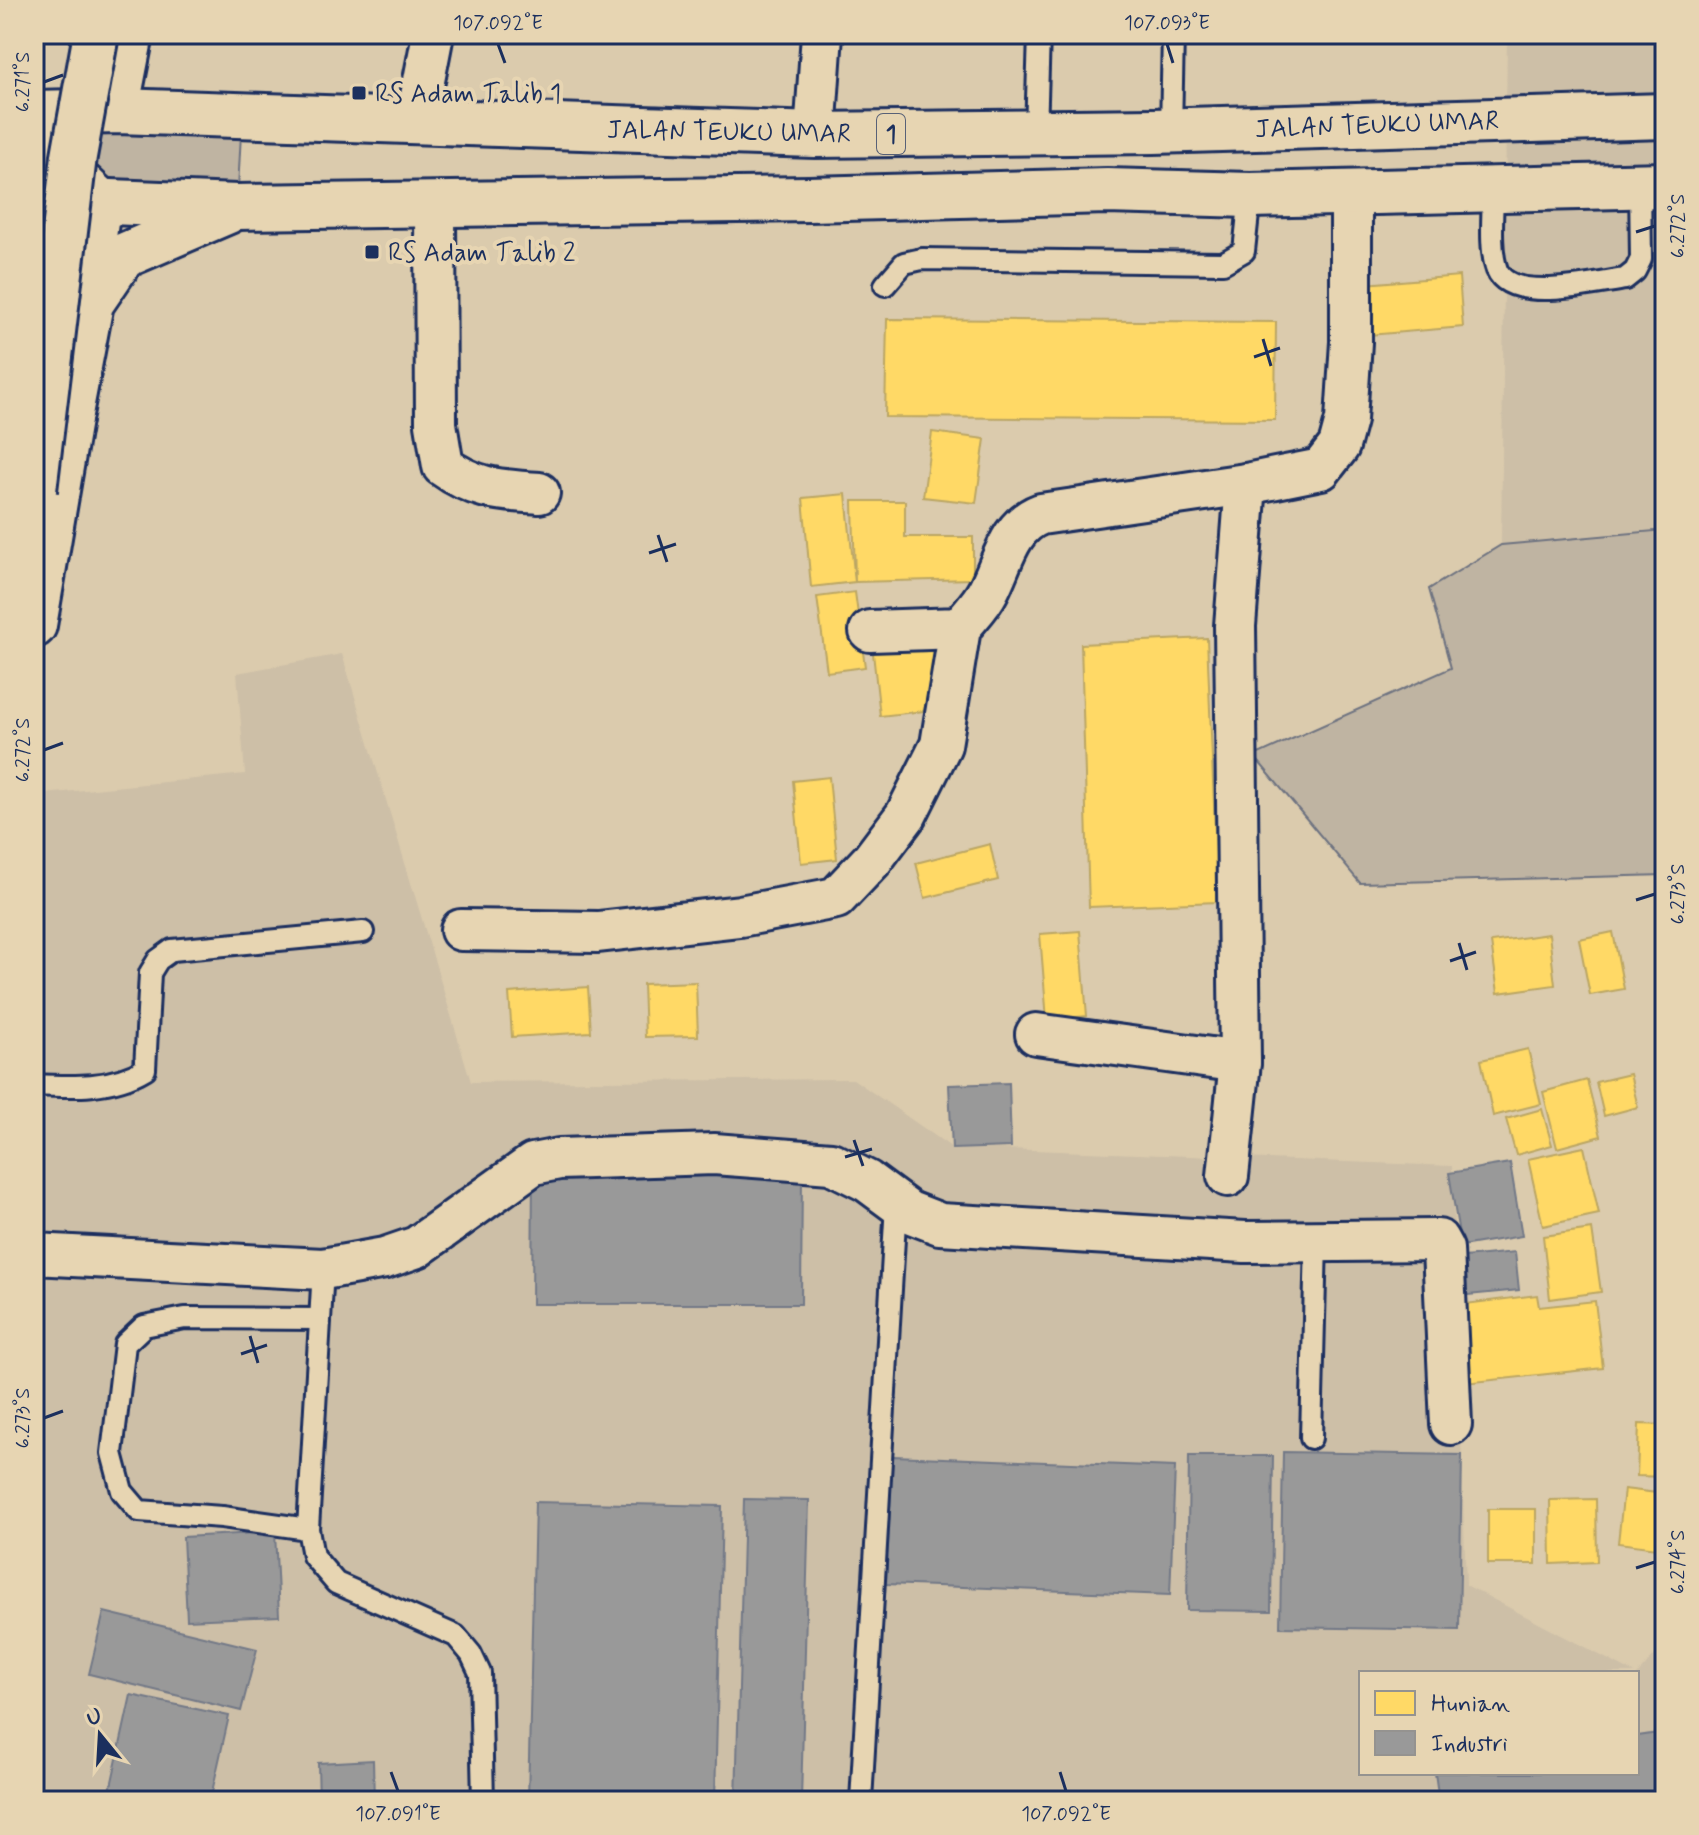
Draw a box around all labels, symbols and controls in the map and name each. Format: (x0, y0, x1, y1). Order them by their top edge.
text: 107.092°E (453, 10, 543, 37)
text: 107.093°E (1124, 10, 1210, 37)
text: 6.271°S (10, 52, 37, 112)
place label: RS Adam Talib 1 (375, 78, 561, 112)
marker: RS Adam Talib 1 (350, 84, 368, 102)
street label: JALAN TEUKU UMAR (1254, 105, 1500, 147)
street label: JALAN TEUKU UMAR (607, 114, 851, 152)
road number: 1 (877, 114, 905, 154)
text: 6.272°S (1665, 194, 1692, 258)
place label: RS Adam Talib 2 (388, 237, 576, 271)
marker: RS Adam Talib 2 (363, 243, 381, 261)
text: 6.272°S (10, 718, 37, 782)
text: 6.273°S (1665, 864, 1692, 924)
text: 6.273°S (10, 1388, 37, 1448)
text: 6.274°S (1665, 1530, 1692, 1594)
legend (1359, 1671, 1639, 1775)
text: Hunian (1431, 1689, 1510, 1720)
north arrow (60, 1695, 140, 1775)
text: U (83, 1702, 106, 1733)
text: Industri (1431, 1729, 1508, 1760)
text: 107.091°E (355, 1801, 441, 1828)
text: 107.092°E (1021, 1801, 1111, 1828)

